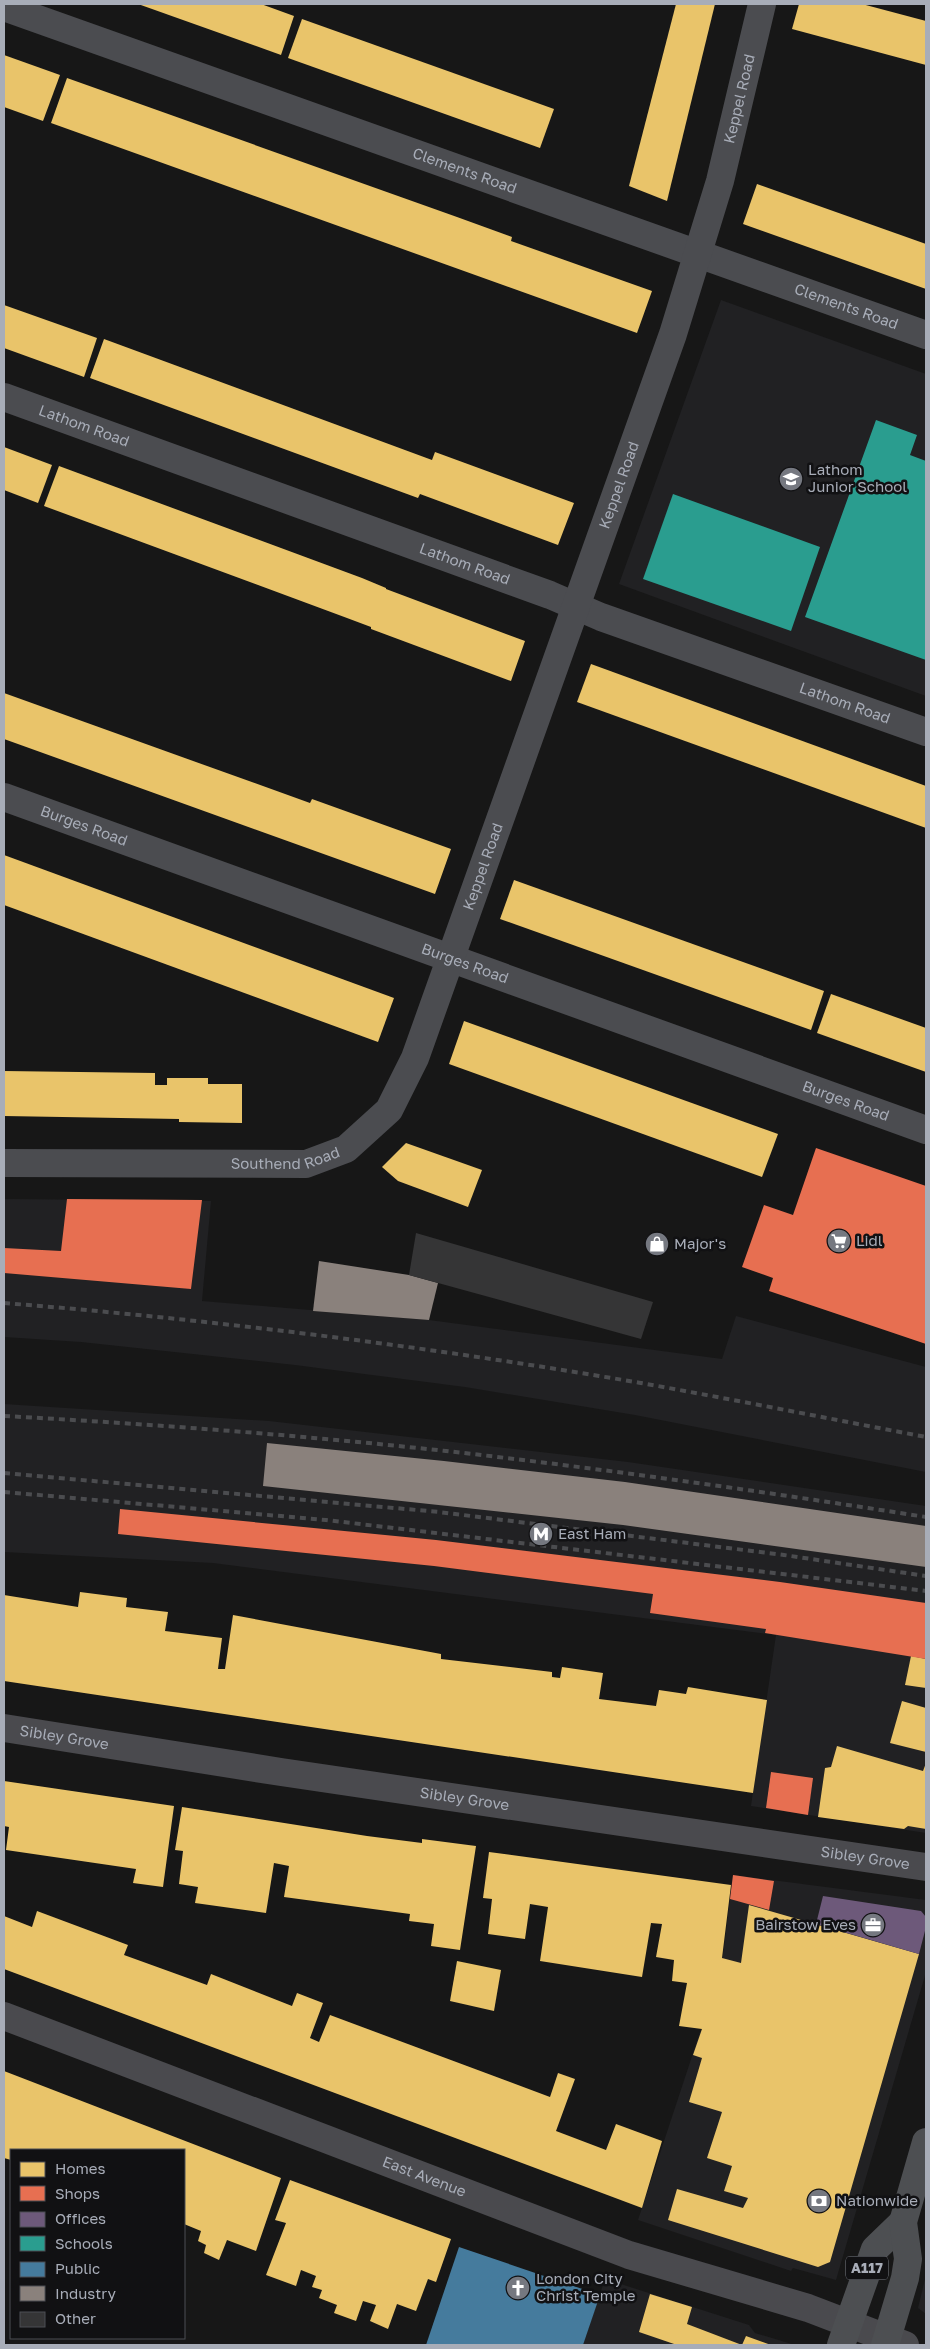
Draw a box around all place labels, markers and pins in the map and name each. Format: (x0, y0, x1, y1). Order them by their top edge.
place label: Lathom Junior School (808, 460, 907, 495)
school or university icon: Lathom Junior School (778, 466, 804, 492)
supermarket icon: Lidl (826, 1228, 852, 1254)
shop icon: Major's (644, 1231, 670, 1257)
place label: Lidl (856, 1231, 883, 1249)
place label: Major's (674, 1234, 726, 1252)
metro station icon: East Ham (528, 1521, 554, 1547)
place label: East Ham (558, 1524, 626, 1542)
office icon: Bairstow Eves (860, 1912, 886, 1938)
place label: Bairstow Eves (755, 1915, 856, 1933)
bank icon: Nationwide (806, 2188, 832, 2214)
place label: Nationwide (836, 2191, 918, 2209)
place label: London City Christ Temple (536, 2269, 636, 2304)
church icon: London City Christ Temple (505, 2275, 531, 2301)

